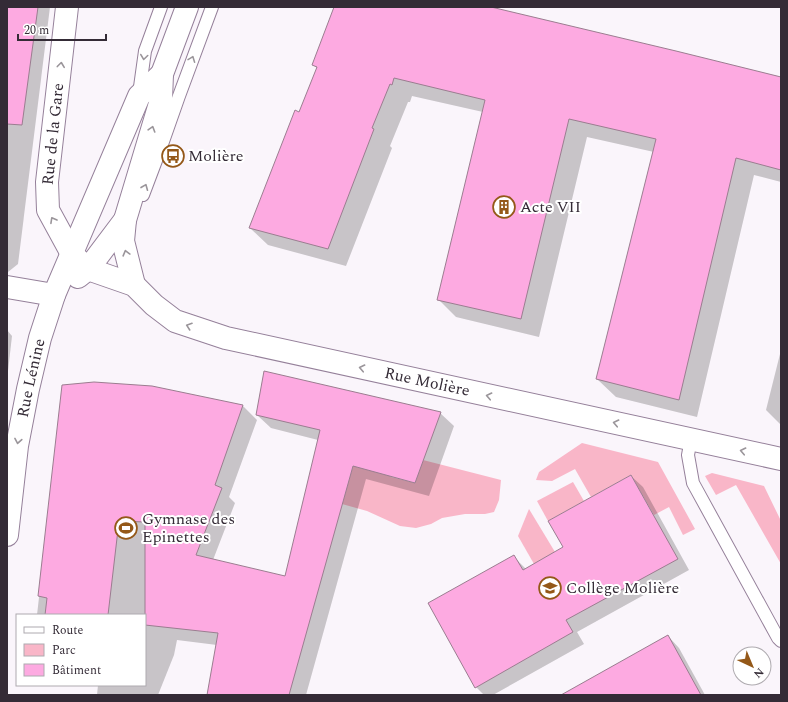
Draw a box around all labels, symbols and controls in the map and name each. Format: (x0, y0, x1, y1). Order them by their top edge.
scale bar (18, 16, 106, 42)
text: 20 m (24, 21, 49, 40)
one-way arrow (140, 54, 149, 60)
one-way arrow (188, 56, 196, 63)
one-way arrow (56, 62, 65, 68)
street label: Rue de la Gare (36, 82, 70, 186)
one-way arrow (147, 126, 156, 133)
bus stop icon: Molière (160, 143, 186, 169)
place label: Molière (188, 144, 244, 168)
one-way arrow (141, 184, 149, 191)
building icon: Acte VII (491, 194, 517, 220)
place label: Acte VII (520, 195, 581, 219)
one-way arrow (51, 217, 58, 224)
one-way arrow (123, 249, 131, 256)
one-way arrow (186, 322, 193, 330)
street label: Rue Lénine (11, 336, 52, 420)
street label: Rue Molière (382, 361, 472, 403)
one-way arrow (359, 365, 365, 373)
one-way arrow (486, 392, 492, 400)
one-way arrow (613, 420, 619, 428)
one-way arrow (14, 438, 23, 444)
one-way arrow (740, 447, 746, 455)
place label: Gymnase des Epinettes (142, 507, 235, 549)
sports icon: Gymnase des Epinettes (113, 515, 139, 541)
school or university icon: Collège Molière (537, 575, 563, 601)
place label: Collège Molière (566, 576, 679, 600)
legend (16, 614, 146, 686)
text: Route (52, 621, 83, 640)
text: Parc (52, 641, 76, 660)
north arrow (732, 646, 772, 686)
text: Bâtiment (52, 661, 101, 680)
text: N (749, 664, 768, 682)

